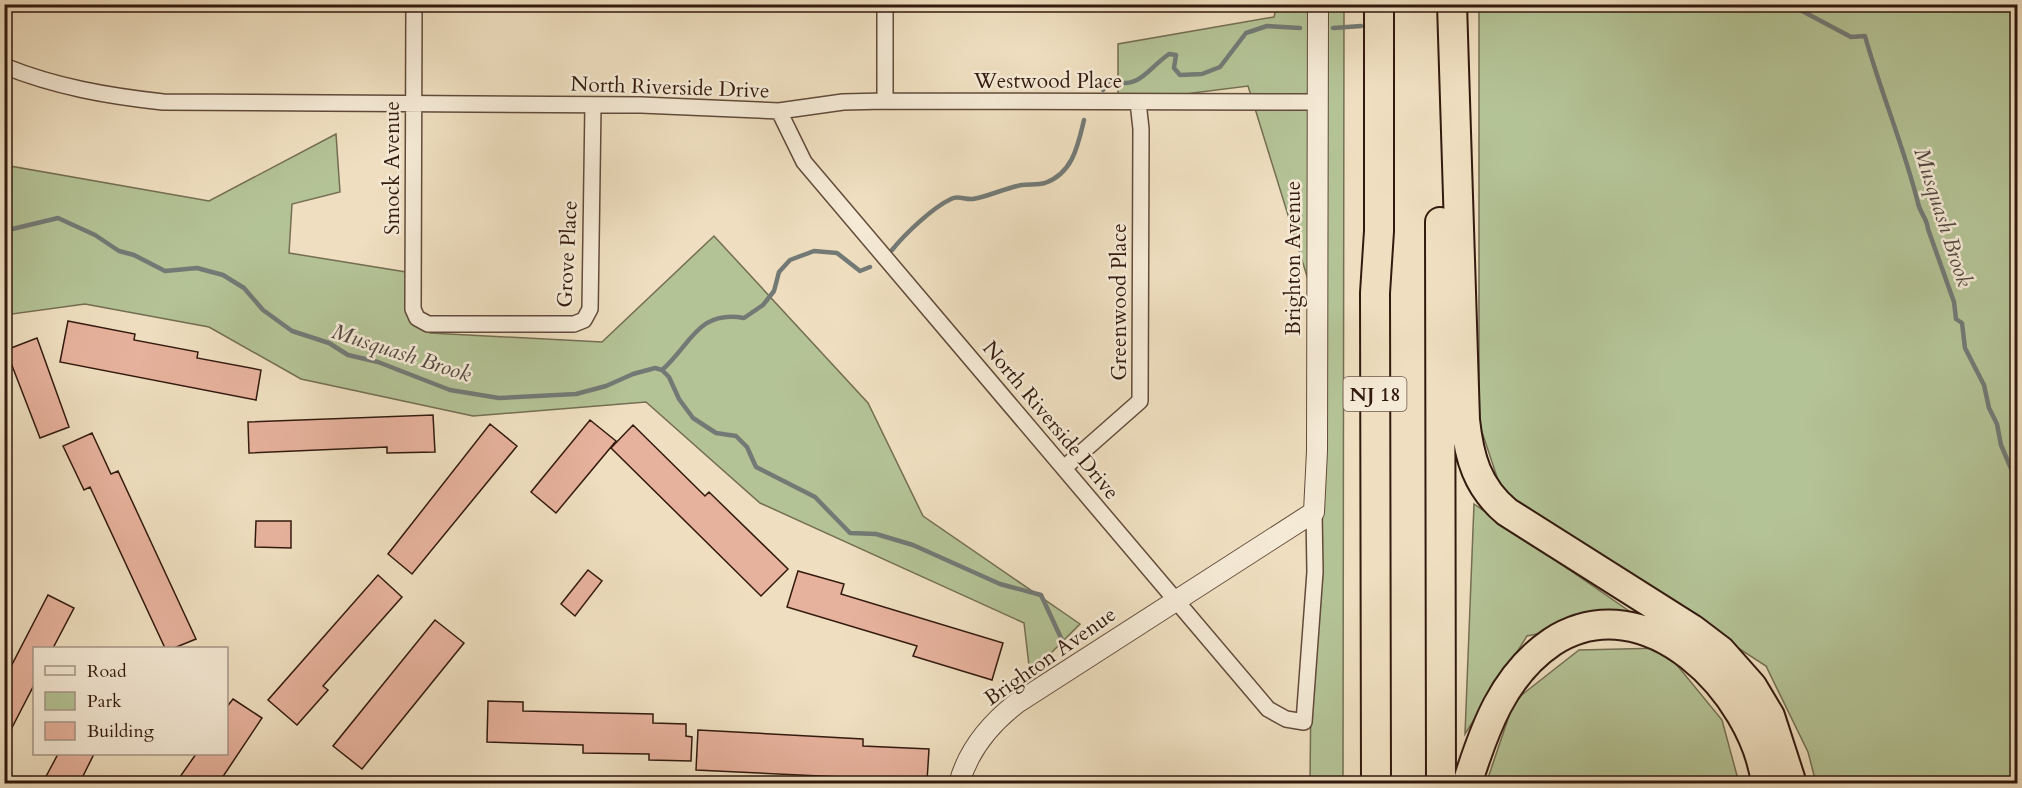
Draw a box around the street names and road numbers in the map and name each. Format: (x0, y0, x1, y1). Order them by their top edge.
street label: Westwood Place (973, 67, 1122, 96)
street label: North Riverside Drive (570, 70, 770, 105)
street label: Smock Avenue (378, 101, 407, 235)
street label: Brighton Avenue (1279, 181, 1308, 335)
street label: Grove Place (550, 200, 585, 308)
street label: Greenwood Place (1105, 223, 1134, 381)
street label: North Riverside Drive (976, 335, 1126, 506)
road number: NJ 18 (1344, 377, 1406, 411)
street label: Brighton Avenue (979, 600, 1122, 713)

